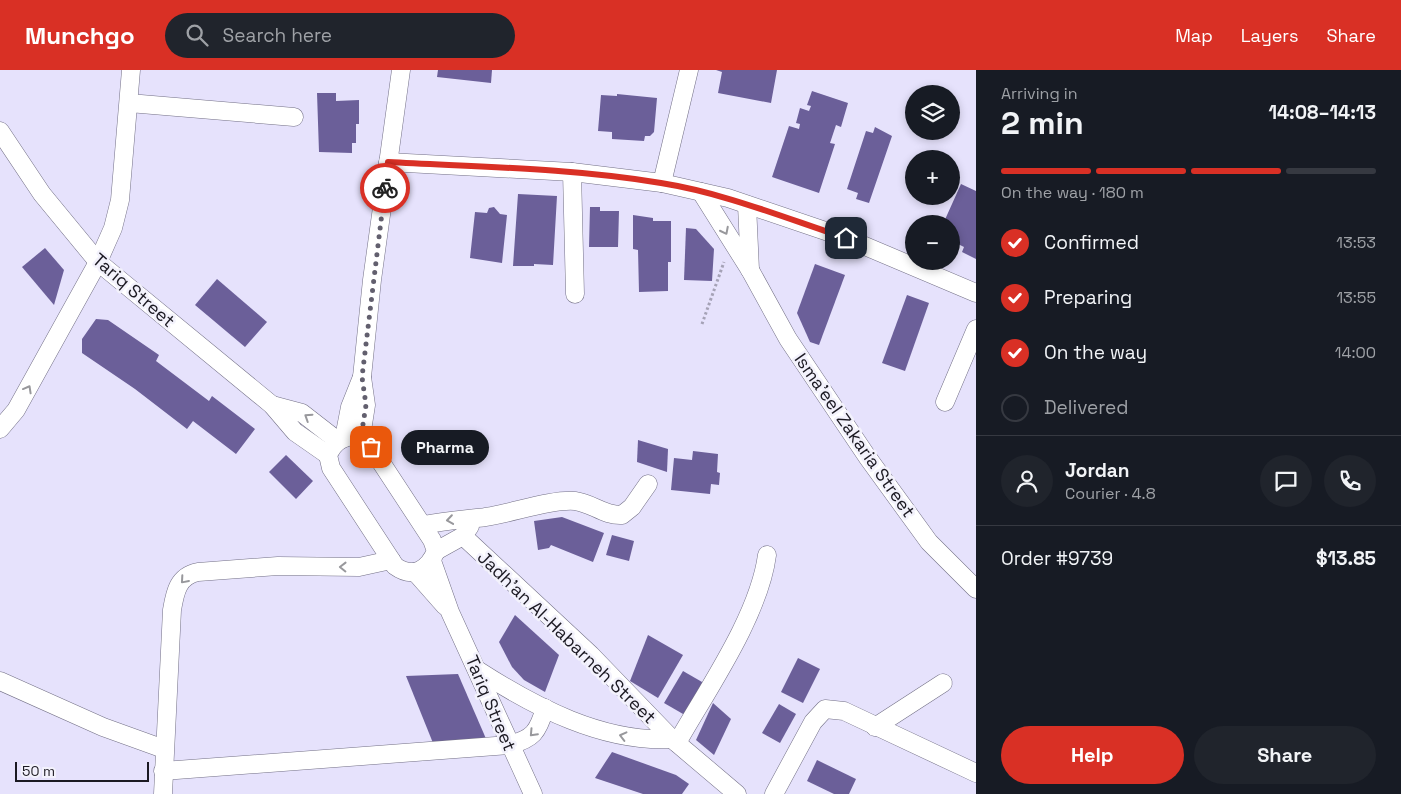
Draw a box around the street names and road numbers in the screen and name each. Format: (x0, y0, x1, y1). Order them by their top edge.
street label: Tariq Street (88, 248, 180, 332)
street label: Isma’eel Zakaria Street (790, 348, 920, 522)
street label: Jadh’an Al-Habarneh Street (473, 546, 661, 728)
street label: Tariq Street (461, 652, 521, 754)

